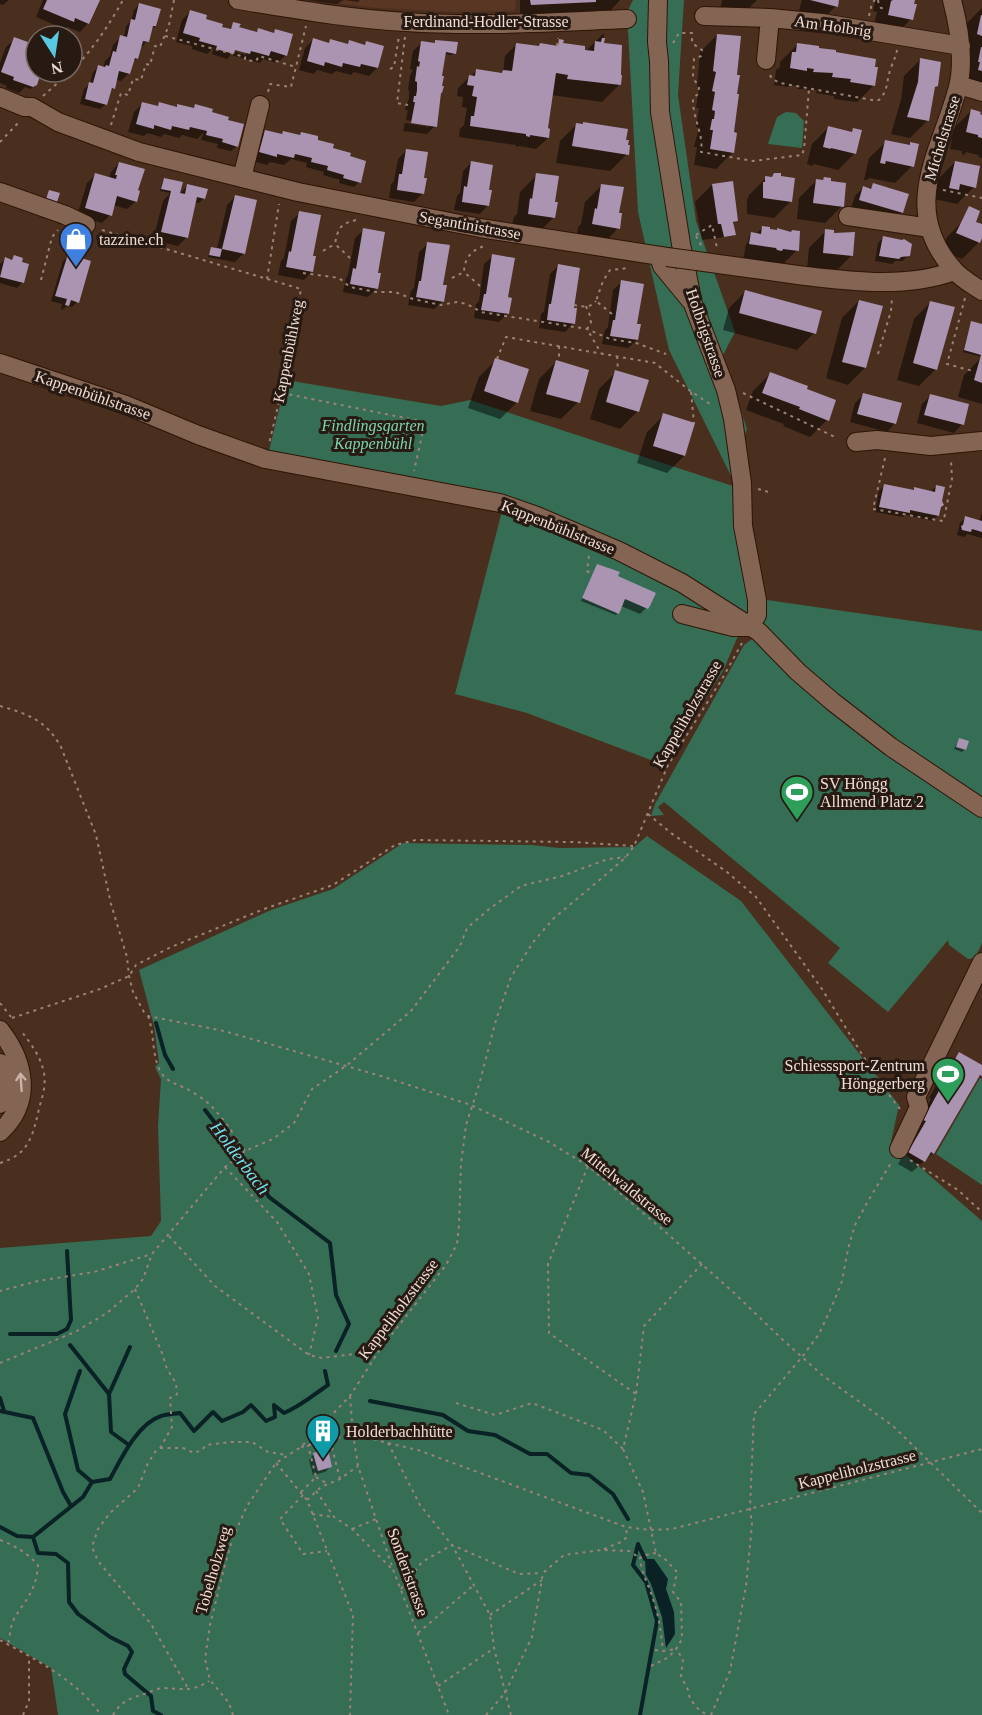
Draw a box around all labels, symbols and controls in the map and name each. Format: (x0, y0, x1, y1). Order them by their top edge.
street label: Am Holbrig (793, 12, 873, 41)
street label: Ferdinand-Hodler-Strasse (404, 13, 568, 30)
north arrow (24, 24, 84, 84)
text: N (49, 59, 64, 78)
street label: Michelstrasse (921, 93, 963, 183)
street label: Segantinistrasse (418, 208, 522, 243)
shop icon: tazzine.ch (58, 221, 94, 268)
place label: tazzine.ch (99, 231, 163, 248)
street label: Holbrigstrasse (682, 287, 729, 380)
street label: Kappenbühlweg (270, 298, 307, 404)
street label: Kappenbühlstrasse (33, 367, 153, 424)
park label: Findlingsgarten Kappenbühl (320, 417, 425, 453)
street label: Kappenbühlstrasse (498, 496, 617, 558)
street label: Kappeliholzstrasse (649, 657, 725, 771)
sports icon: SV Höngg Allmend Platz 2 (779, 774, 815, 821)
place label: SV Höngg Allmend Platz 2 (820, 775, 924, 810)
sports icon: Schiesssport-Zentrum Hönggerberg (930, 1056, 966, 1103)
place label: Schiesssport-Zentrum Hönggerberg (785, 1057, 926, 1093)
one-way arrow (15, 1073, 26, 1092)
water label: Holderbach (206, 1117, 274, 1198)
street label: Mittelwaldstrasse (578, 1144, 676, 1228)
street label: Kappeliholzstrasse (355, 1256, 442, 1363)
building icon: Holderbachhütte (305, 1413, 341, 1460)
place label: Holderbachhütte (346, 1423, 453, 1440)
street label: Kappeliholzstrasse (796, 1446, 918, 1493)
street label: Tobelholzweg (192, 1524, 235, 1616)
street label: Sonderistrasse (384, 1526, 432, 1618)

